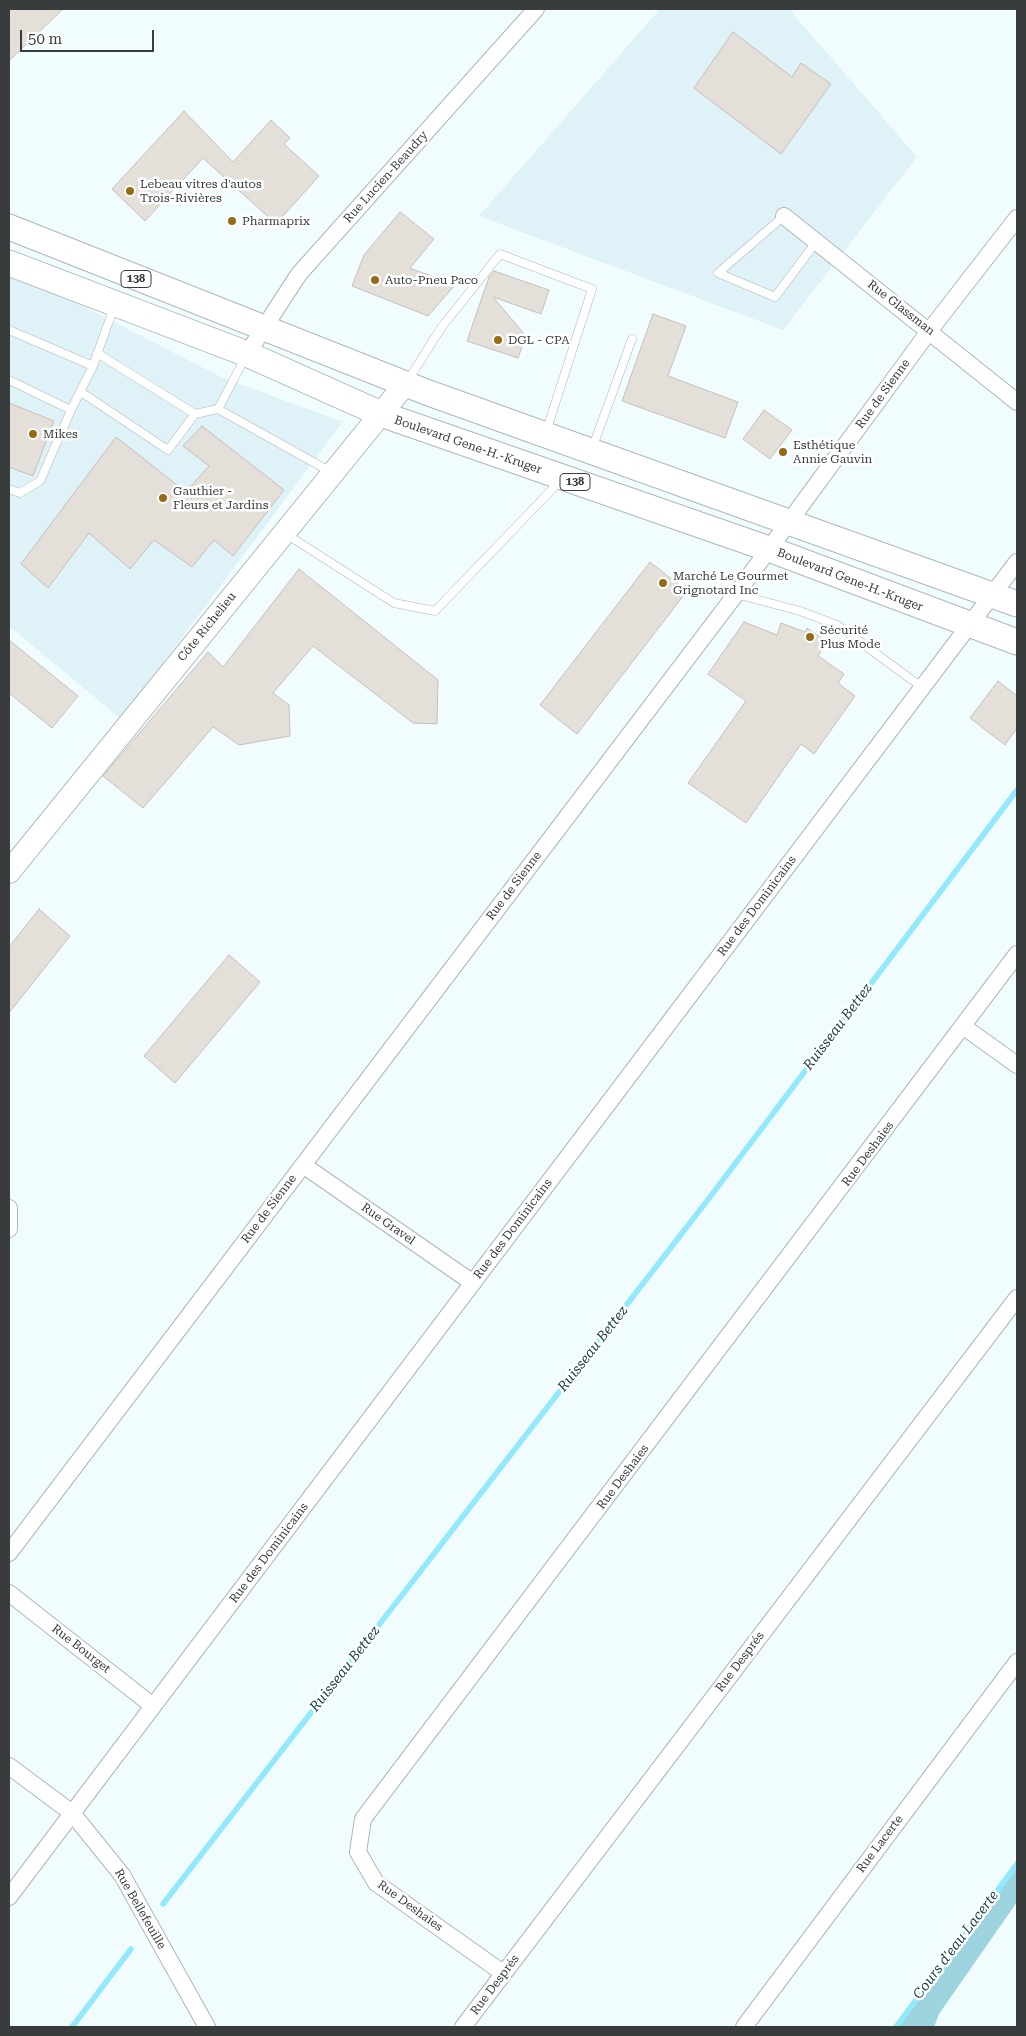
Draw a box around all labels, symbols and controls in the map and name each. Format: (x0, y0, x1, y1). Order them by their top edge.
scale bar (22, 20, 156, 52)
text: 50 m (28, 30, 62, 48)
street label: Rue Lucien-Beaudry (341, 128, 431, 226)
place label: Lebeau vitres d'autos Trois-Rivières (140, 177, 262, 205)
marker: Lebeau vitres d'autos Trois-Rivières (124, 185, 136, 197)
place label: Pharmaprix (242, 214, 310, 228)
marker: Pharmaprix (226, 215, 238, 227)
road number: 138 (121, 270, 151, 288)
place label: Auto-Pneu Paco (385, 273, 478, 287)
marker: Auto-Pneu Paco (369, 274, 381, 286)
street label: Rue Glassman (865, 277, 937, 339)
place label: DGL - CPA (508, 333, 570, 347)
marker: DGL - CPA (492, 334, 504, 346)
street label: Rue de Sienne (853, 356, 913, 432)
street label: Boulevard Gene-H.-Kruger (392, 413, 544, 477)
place label: Mikes (43, 427, 78, 441)
marker: Mikes (27, 428, 39, 440)
place label: Esthétique Annie Gauvin (793, 438, 872, 466)
marker: Esthétique Annie Gauvin (777, 446, 789, 458)
road number: 138 (560, 474, 590, 491)
place label: Gauthier - Fleurs et Jardins (173, 484, 269, 512)
marker: Gauthier - Fleurs et Jardins (157, 492, 169, 504)
street label: Boulevard Gene-H.-Kruger (775, 545, 925, 615)
place label: Marché Le Gourmet Grignotard Inc (673, 569, 788, 597)
marker: Marché Le Gourmet Grignotard Inc (657, 577, 669, 589)
street label: Côte Richelieu (175, 590, 239, 664)
place label: Sécurité Plus Mode (820, 623, 881, 651)
marker: Sécurité Plus Mode (804, 631, 816, 643)
street label: Rue de Sienne (483, 849, 545, 923)
street label: Rue des Dominicains (715, 853, 799, 959)
water label: Ruisseau Bettez (800, 980, 876, 1074)
street label: Rue Deshaies (839, 1119, 897, 1189)
street label: Rue de Sienne (238, 1172, 300, 1246)
street label: Rue des Dominicains (471, 1176, 555, 1282)
street label: Rue Gravel (358, 1200, 418, 1248)
water label: Ruisseau Bettez (554, 1303, 632, 1395)
street label: Rue Deshaies (594, 1442, 652, 1512)
street label: Rue des Dominicains (227, 1500, 311, 1606)
street label: Rue Bourget (49, 1622, 113, 1676)
water label: Ruisseau Bettez (306, 1623, 384, 1715)
street label: Rue Després (713, 1629, 767, 1695)
street label: Rue Lacerte (854, 1812, 906, 1876)
street label: Rue Bellefeuille (111, 1866, 169, 1952)
street label: Rue Deshaies (375, 1877, 445, 1935)
water label: Cours d'eau Lacerte (910, 1888, 1002, 2002)
street label: Rue Després (468, 1952, 522, 2018)

